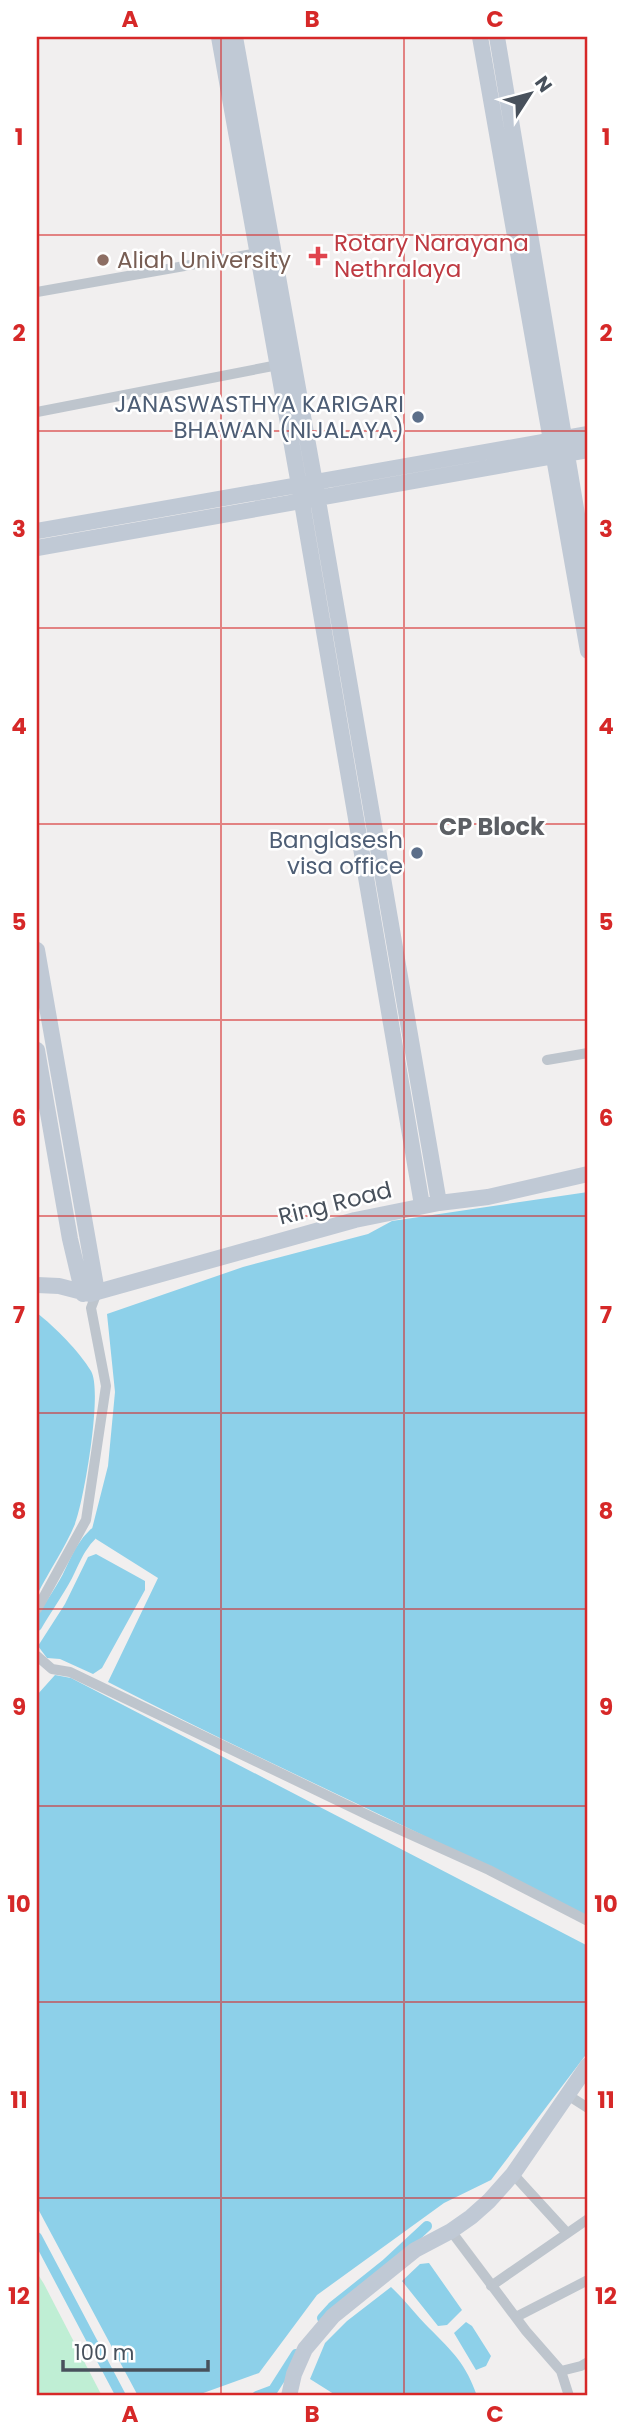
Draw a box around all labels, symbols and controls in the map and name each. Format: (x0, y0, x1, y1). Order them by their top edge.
text: A (122, 3, 139, 35)
text: B (304, 3, 320, 35)
text: C (486, 3, 504, 35)
north arrow (496, 60, 566, 130)
text: N (528, 71, 558, 98)
text: 1 (15, 121, 23, 153)
text: 1 (602, 121, 610, 153)
place label: Rotary Narayana Nethralaya (334, 227, 529, 285)
place label: Aliah University (117, 244, 291, 276)
marker: Rotary Narayana Nethralaya (308, 246, 328, 266)
marker: Aliah University (95, 252, 111, 268)
text: 2 (12, 317, 26, 349)
text: 2 (599, 317, 613, 349)
place label: JANASWASTHYA KARIGARI BHAWAN (NIJALAYA) (114, 388, 404, 446)
marker: JANASWASTHYA KARIGARI BHAWAN (NIJALAYA) (410, 409, 426, 425)
text: 3 (12, 513, 26, 545)
text: 3 (599, 513, 613, 545)
text: 4 (11, 710, 27, 742)
text: 4 (598, 710, 614, 742)
district label: CP Block (439, 810, 545, 843)
place label: Banglasesh visa office (269, 824, 403, 882)
marker: Banglasesh visa office (409, 845, 425, 861)
text: 5 (12, 906, 26, 938)
text: 5 (599, 906, 613, 938)
text: 6 (12, 1102, 26, 1134)
text: 6 (599, 1102, 613, 1134)
street label: Ring Road (275, 1173, 395, 1233)
text: 7 (13, 1299, 25, 1331)
text: 7 (600, 1299, 612, 1331)
text: 8 (12, 1495, 26, 1527)
text: 8 (599, 1495, 613, 1527)
text: 9 (12, 1691, 26, 1723)
text: 9 (599, 1691, 613, 1723)
text: 10 (7, 1888, 31, 1920)
text: 10 (594, 1888, 618, 1920)
text: 11 (10, 2084, 28, 2116)
text: 11 (597, 2084, 615, 2116)
text: 12 (8, 2280, 30, 2312)
text: 12 (595, 2280, 617, 2312)
scale bar (63, 2328, 208, 2372)
text: 100 m (74, 2338, 134, 2367)
text: A (122, 2398, 139, 2430)
text: B (304, 2398, 320, 2430)
text: C (486, 2398, 504, 2430)

